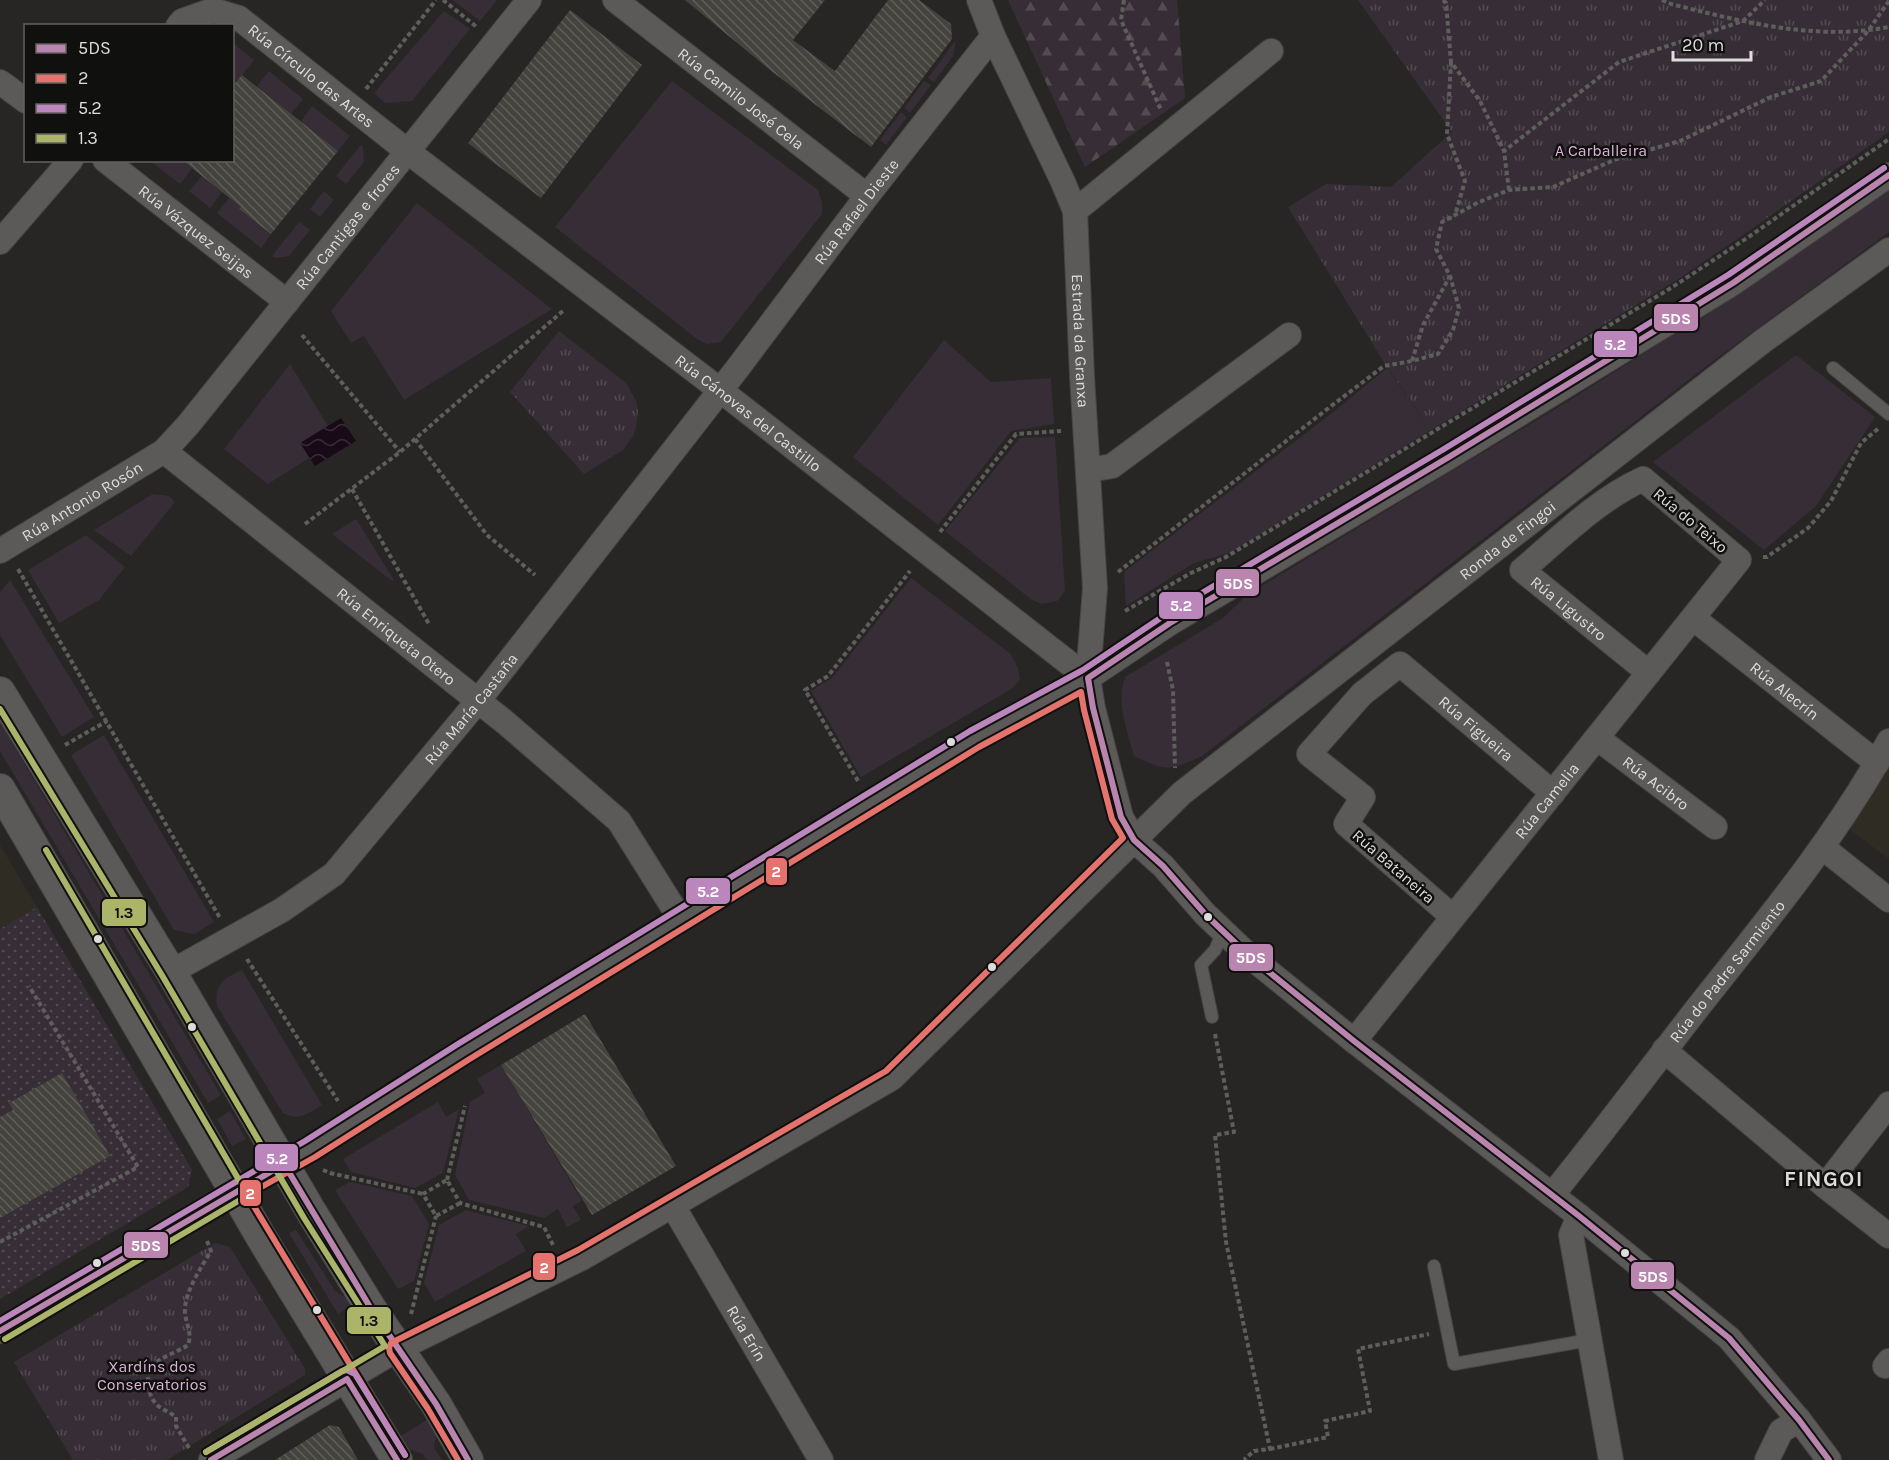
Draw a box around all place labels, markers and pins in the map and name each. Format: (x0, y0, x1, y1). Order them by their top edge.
unlabelled marker (945, 736, 957, 748)
unlabelled marker (1202, 911, 1214, 923)
unlabelled marker (92, 933, 104, 945)
unlabelled marker (986, 961, 998, 973)
unlabelled marker (186, 1021, 198, 1033)
unlabelled marker (1619, 1247, 1631, 1259)
unlabelled marker (91, 1257, 103, 1269)
unlabelled marker (311, 1304, 323, 1316)

